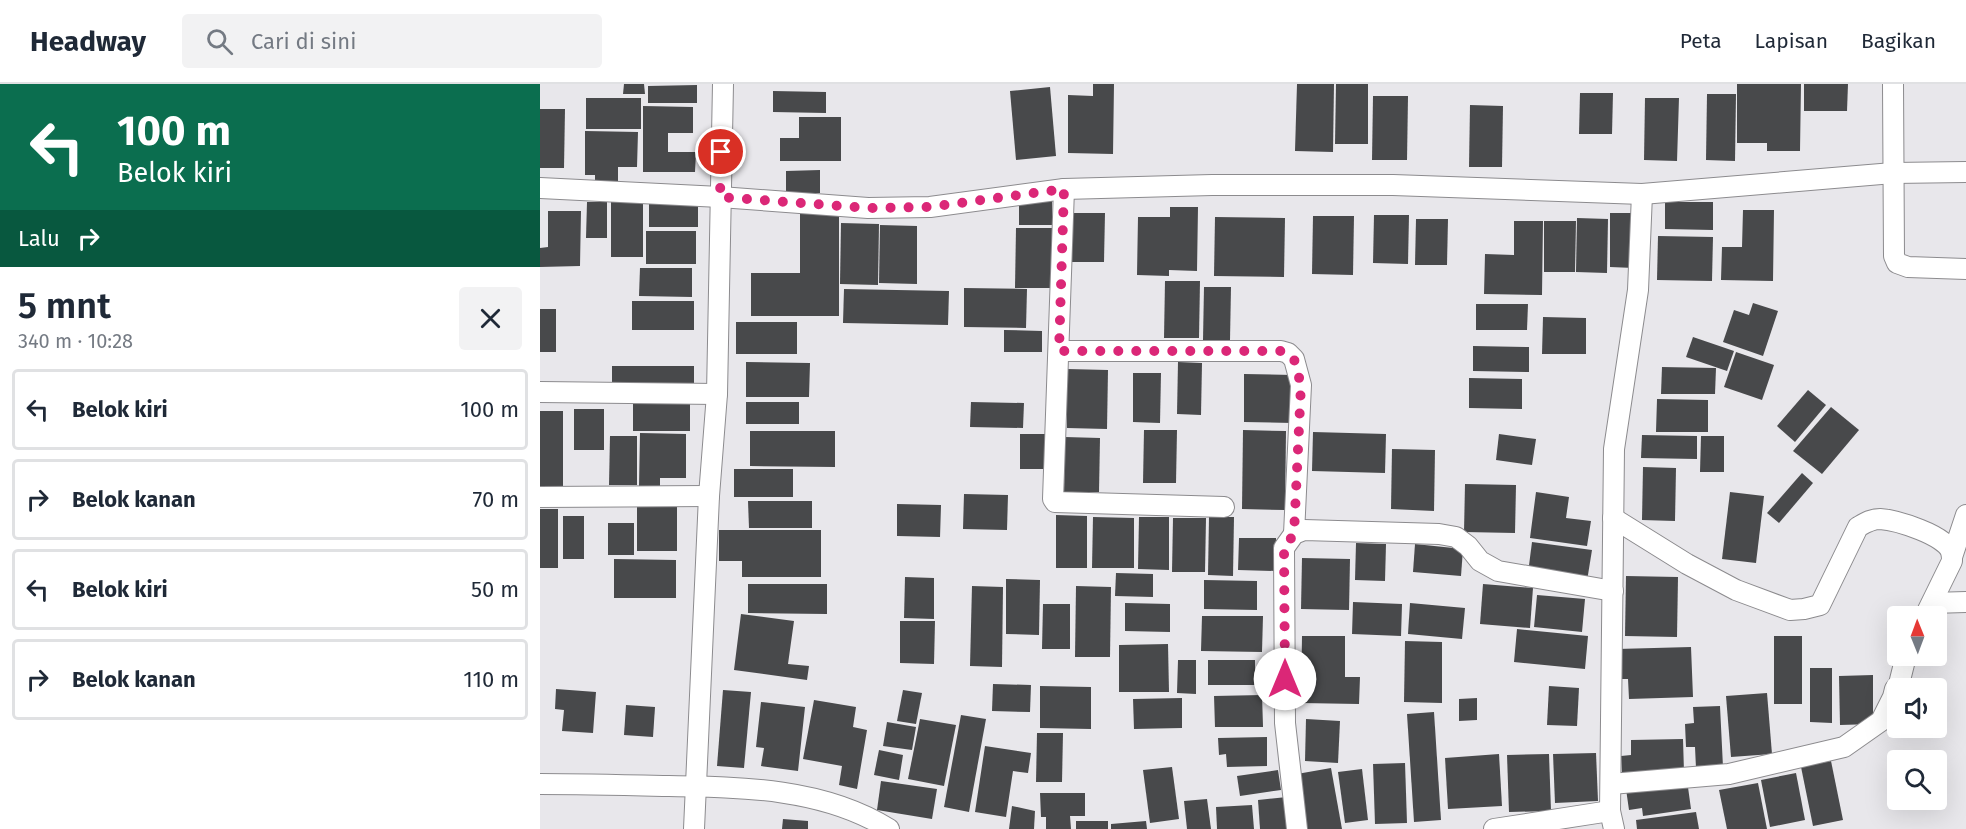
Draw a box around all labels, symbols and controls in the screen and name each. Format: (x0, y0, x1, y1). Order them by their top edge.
search box (182, 14, 602, 68)
text: Headway (30, 25, 146, 58)
icon: search (203, 25, 236, 58)
text: Cari di sini (251, 28, 356, 55)
text: Peta (1680, 28, 1722, 54)
text: Lapisan (1755, 28, 1828, 54)
text: Bagikan (1861, 28, 1936, 54)
text: 100 m (117, 106, 231, 156)
icon: left (18, 108, 96, 186)
pin (695, 126, 746, 177)
icon: arrive (704, 135, 737, 168)
text: Belok kiri (117, 157, 232, 189)
icon: right (72, 222, 105, 255)
text: Lalu (18, 225, 60, 252)
text: 5 mnt (18, 284, 111, 328)
button: close (459, 287, 522, 350)
text: 340 m · 10:28 (18, 329, 133, 353)
icon: left (21, 393, 54, 426)
text: Belok kiri (72, 396, 168, 423)
text: 100 m (460, 396, 519, 423)
icon: right (21, 483, 54, 516)
text: Belok kanan (72, 486, 196, 513)
text: 70 m (473, 486, 519, 513)
icon: left (21, 573, 54, 606)
text: Belok kiri (72, 576, 168, 603)
text: 50 m (471, 576, 519, 603)
north arrow (1887, 606, 1947, 666)
map controls (1887, 606, 1947, 810)
position arrow (1253, 647, 1317, 711)
icon: right (21, 663, 54, 696)
text: Belok kanan (72, 666, 196, 693)
text: 110 m (463, 666, 519, 693)
button: sound (1887, 678, 1947, 738)
button: search (1887, 750, 1947, 810)

